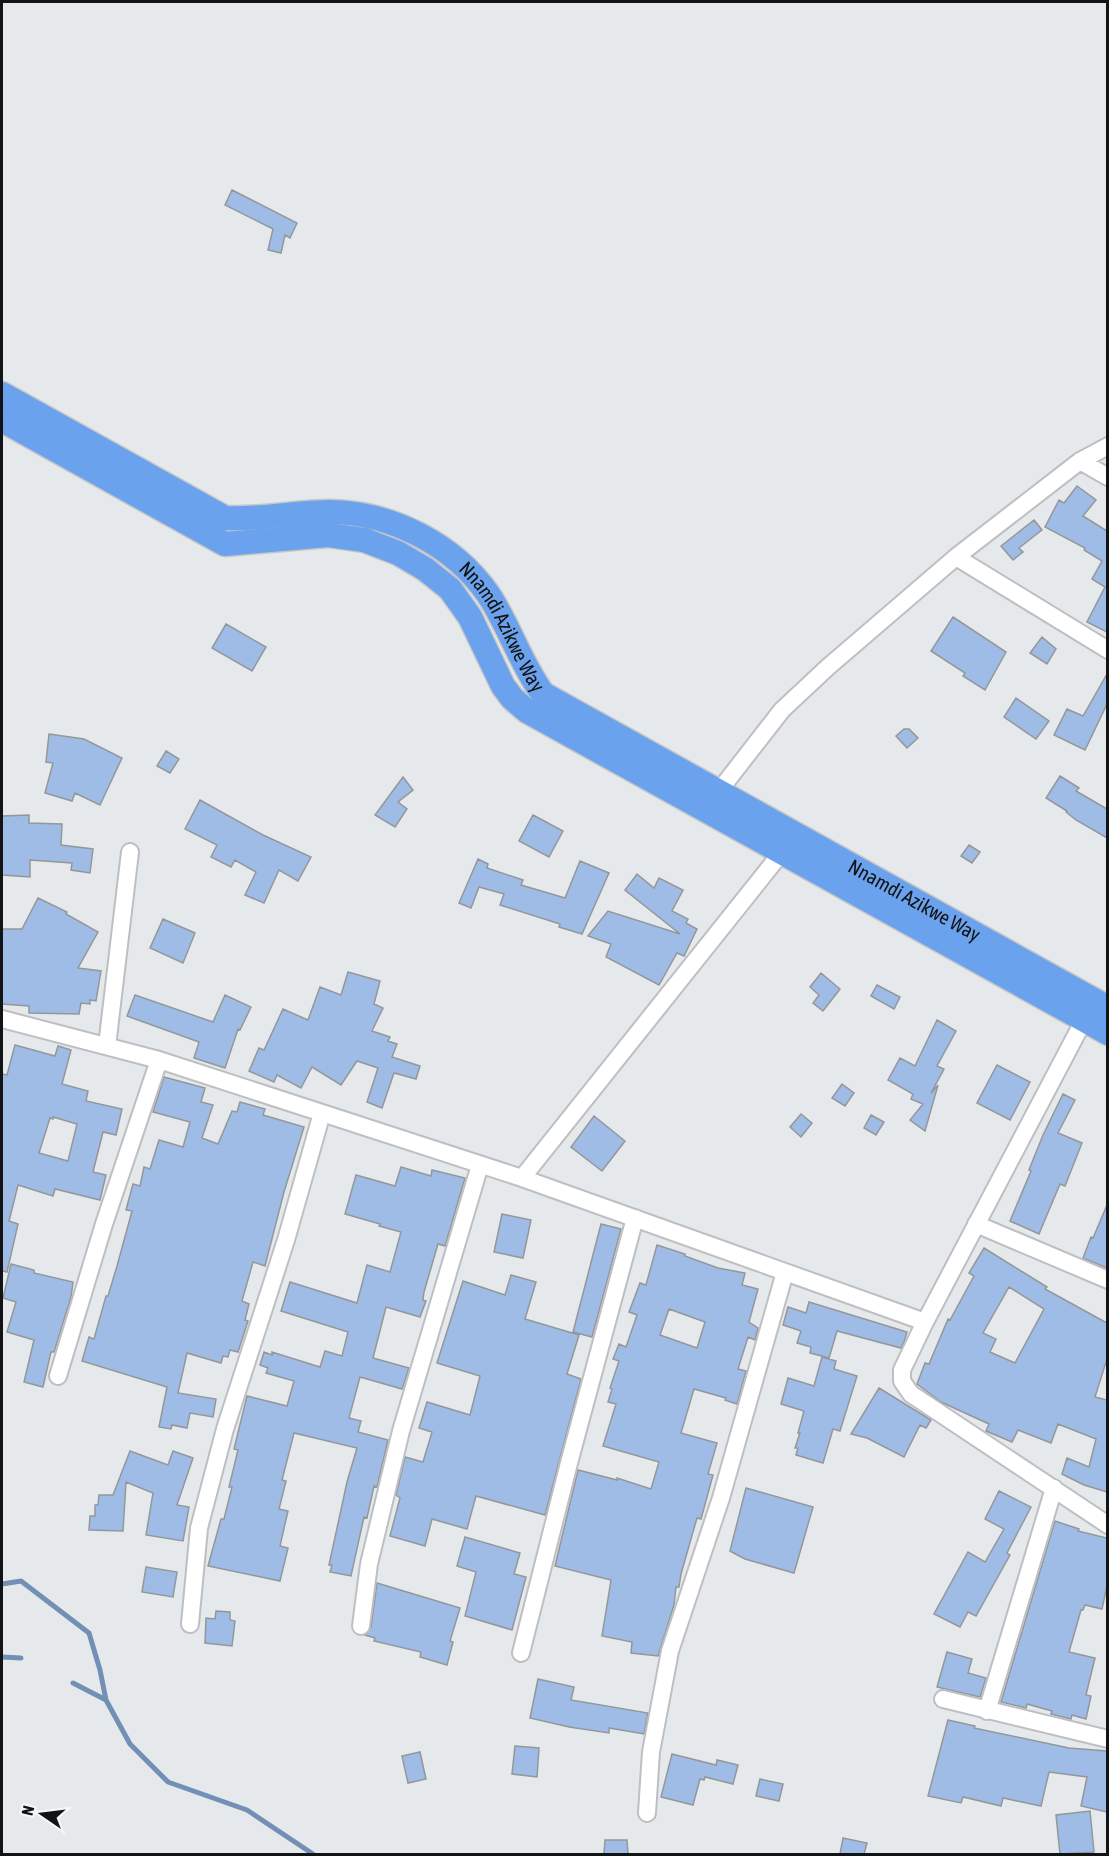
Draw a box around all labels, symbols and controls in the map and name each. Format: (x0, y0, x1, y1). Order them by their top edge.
street label: Nnamdi Azikwe Way (455, 556, 550, 696)
street label: Nnamdi Azikwe Way (845, 854, 985, 946)
north arrow (12, 1784, 72, 1844)
text: N (18, 1804, 37, 1817)

